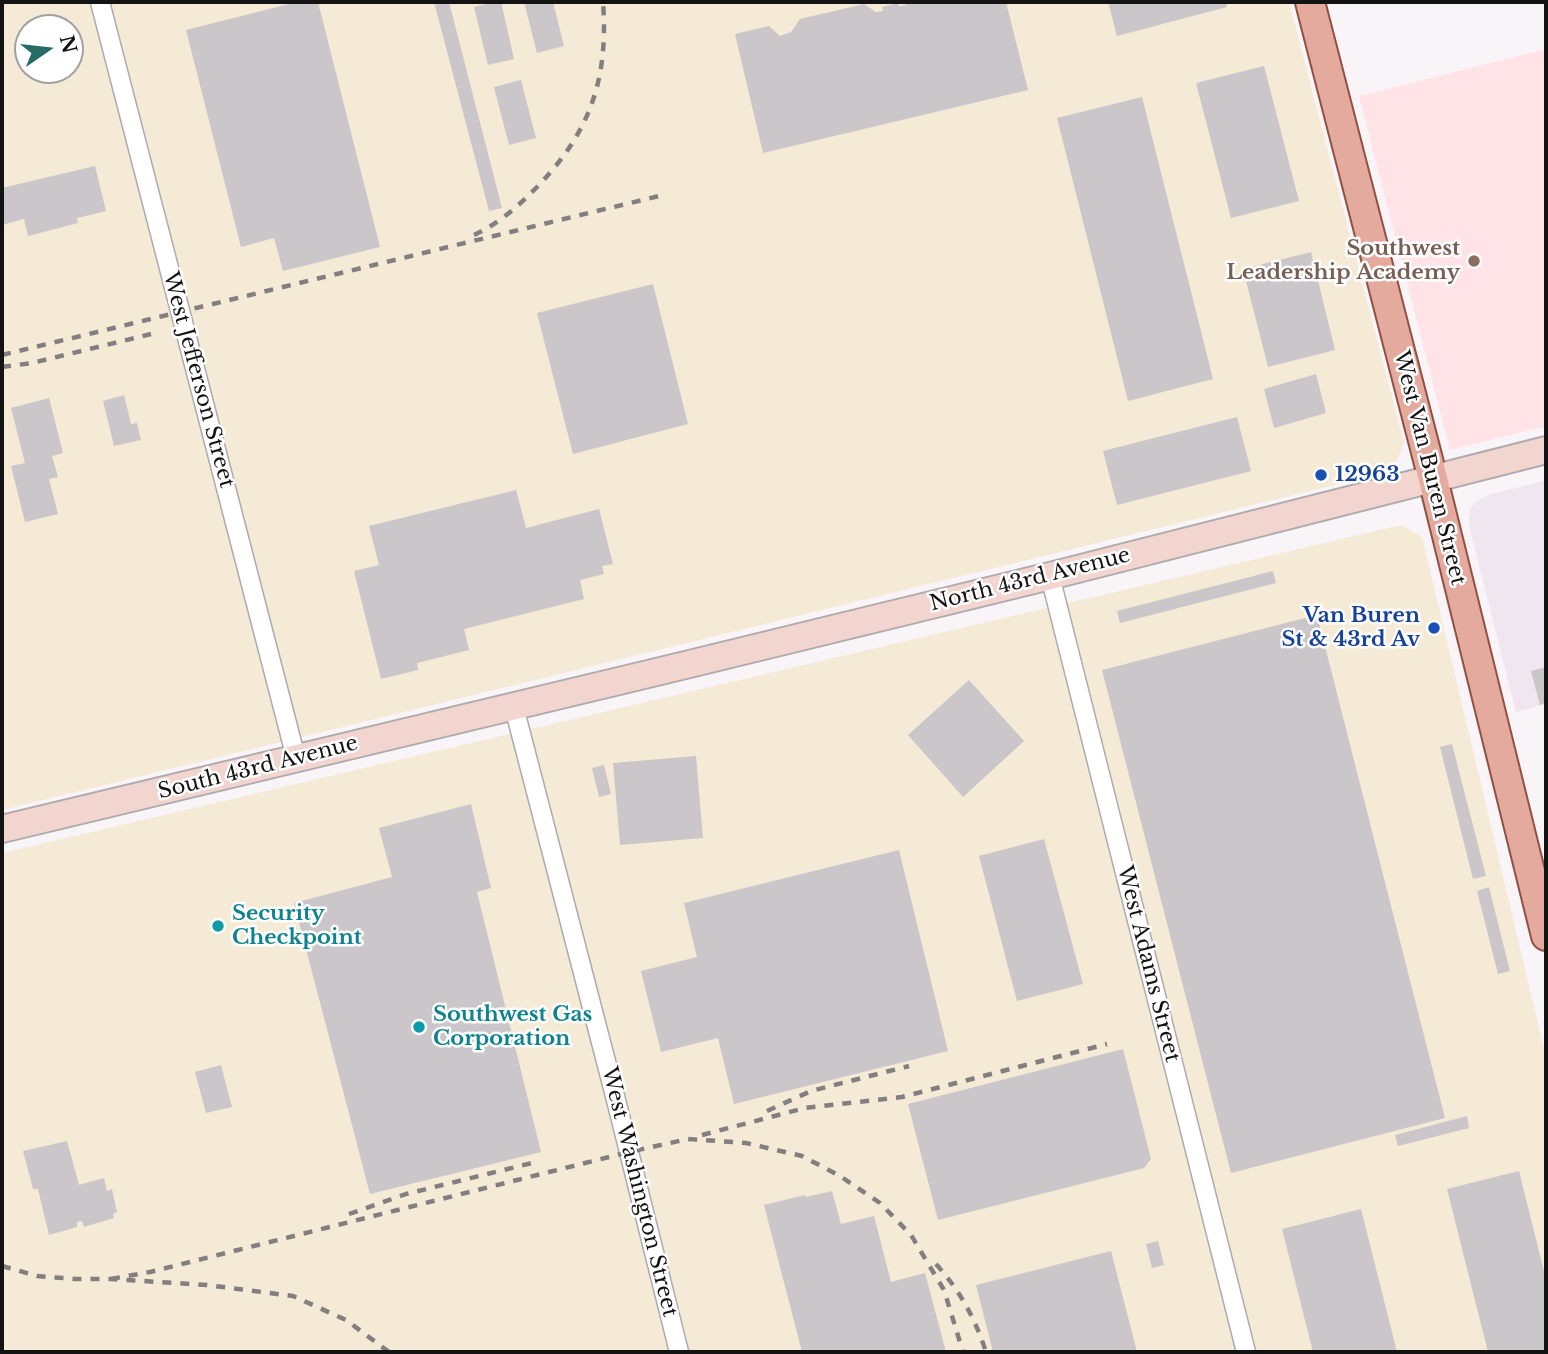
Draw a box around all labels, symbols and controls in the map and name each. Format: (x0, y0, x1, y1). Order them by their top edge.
north arrow (14, 14, 84, 84)
text: N (55, 33, 81, 56)
place label: Southwest Leadership Academy (1226, 236, 1460, 286)
marker: Southwest Leadership Academy (1466, 253, 1482, 269)
street label: West Jefferson Street (157, 269, 239, 491)
street label: West Van Buren Street (1388, 348, 1470, 588)
place label: 12963 (1335, 462, 1400, 488)
marker: 12963 (1313, 467, 1329, 483)
street label: North 43rd Avenue (927, 543, 1133, 617)
place label: Van Buren St & 43rd Av (1282, 603, 1420, 653)
marker: Van Buren St & 43rd Av (1426, 620, 1442, 636)
street label: South 43rd Avenue (156, 731, 360, 805)
street label: West Adams Street (1111, 863, 1185, 1065)
place label: Security Checkpoint (232, 901, 362, 951)
marker: Security Checkpoint (210, 918, 226, 934)
place label: Southwest Gas Corporation (433, 1002, 592, 1052)
marker: Southwest Gas Corporation (411, 1019, 427, 1035)
street label: West Washington Street (596, 1064, 682, 1320)

